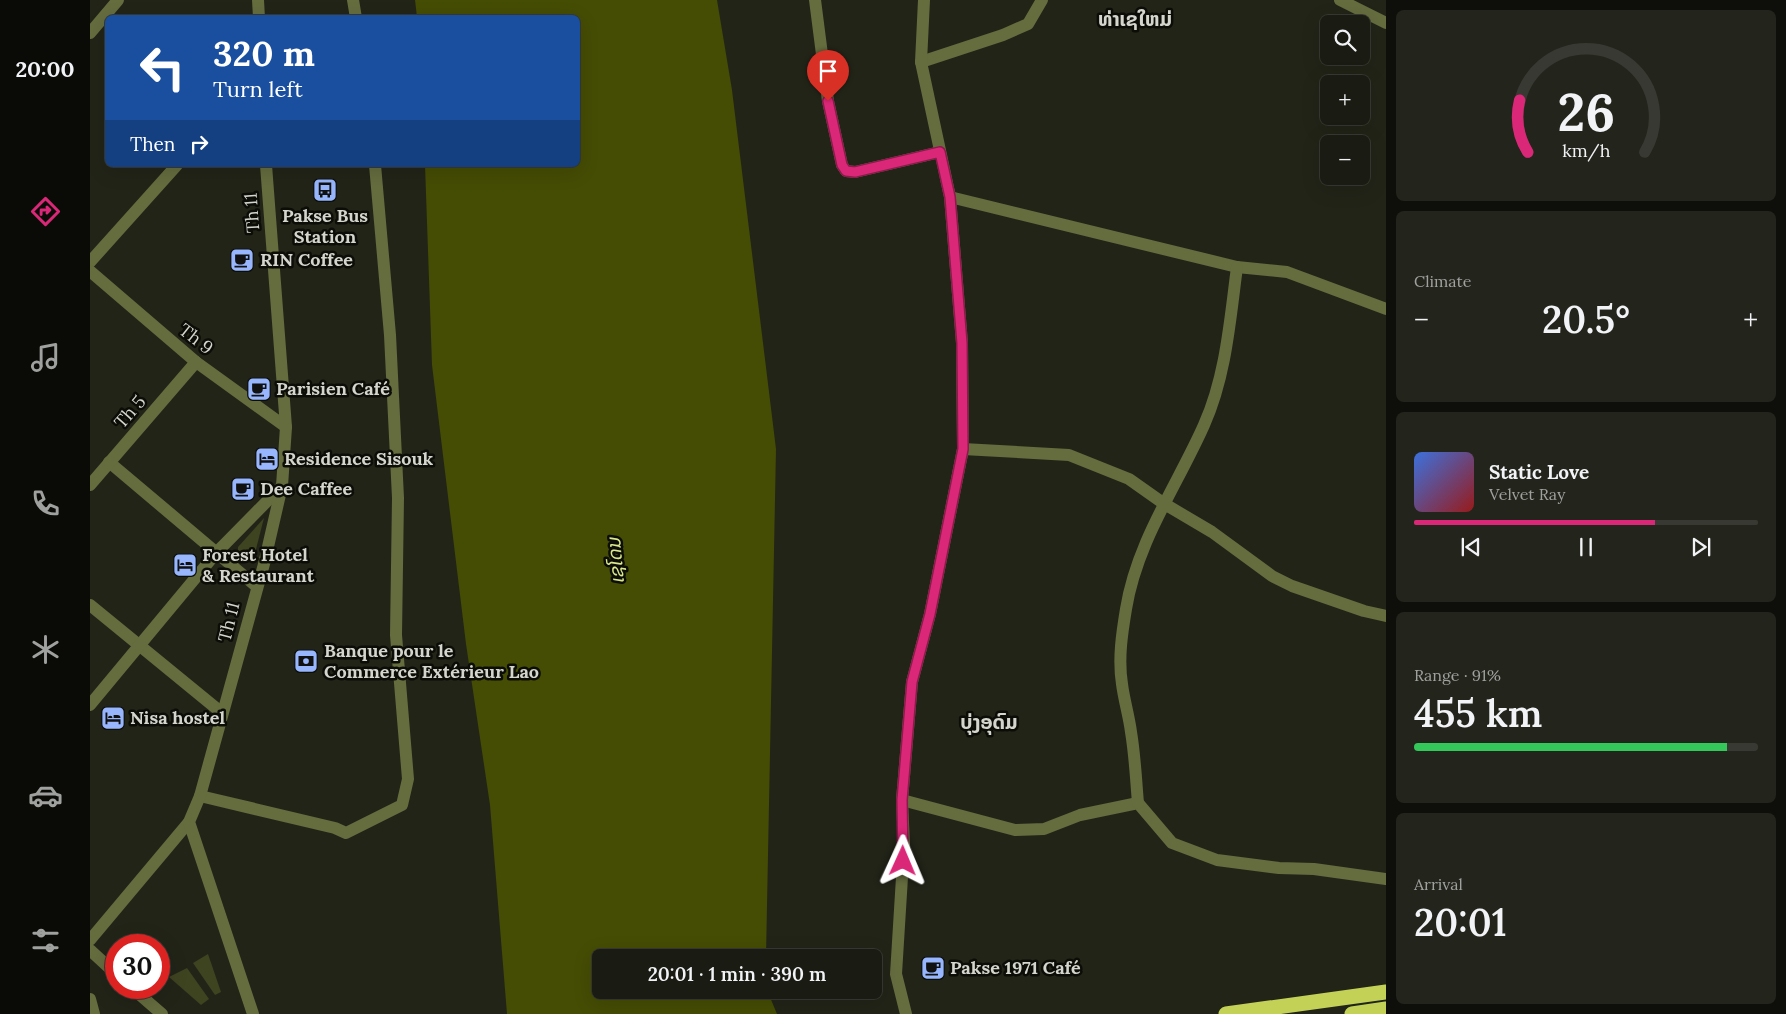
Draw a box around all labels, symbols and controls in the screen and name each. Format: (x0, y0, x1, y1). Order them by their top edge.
district label: ທ່າເຊໃຫມ່ (1098, 6, 1172, 31)
map controls (1320, 15, 1370, 185)
button: search (1320, 15, 1370, 65)
text: 320 m (213, 31, 315, 76)
icon: left (130, 35, 195, 100)
pin (807, 50, 849, 101)
text: 20:00 (15, 55, 75, 83)
icon: arrive (814, 57, 842, 85)
text: Turn left (213, 75, 303, 103)
button: + (1320, 75, 1370, 125)
text: 26 (1557, 79, 1615, 145)
icon: right (185, 130, 213, 158)
text: Then (130, 132, 175, 156)
button: − (1320, 135, 1370, 185)
text: km/h (1562, 139, 1610, 162)
bus stop icon: Pakse Bus Station (312, 177, 338, 203)
street label: Th 11 (239, 192, 264, 234)
icon: directions (28, 194, 63, 229)
place label: Pakse Bus Station (282, 204, 368, 248)
cafe icon: RIN Coffee (229, 247, 255, 273)
place label: RIN Coffee (260, 248, 353, 271)
text: Climate (1414, 271, 1471, 291)
text: 20.5° (1542, 295, 1630, 343)
text: − (1414, 302, 1429, 338)
text: + (1743, 302, 1758, 338)
street label: Th 9 (174, 318, 218, 359)
icon: music (28, 340, 63, 375)
cafe icon: Parisien Café (246, 376, 272, 402)
place label: Parisien Café (276, 377, 390, 400)
street label: Th 5 (109, 390, 150, 433)
hotel icon: Residence Sisouk (254, 446, 280, 472)
place label: Residence Sisouk (284, 447, 434, 470)
text: Static Love (1489, 460, 1589, 484)
cafe icon: Dee Caffee (230, 476, 256, 502)
place label: Dee Caffee (260, 477, 352, 500)
text: Velvet Ray (1489, 484, 1565, 504)
icon: phone (28, 486, 63, 521)
icon: previous (1457, 533, 1485, 561)
icon: pause (1572, 533, 1600, 561)
icon: next (1687, 533, 1715, 561)
water label: ເຊໂດນ (601, 536, 629, 585)
place label: Forest Hotel & Restaurant (202, 543, 315, 587)
hotel icon: Forest Hotel & Restaurant (172, 552, 198, 578)
street label: Th 11 (213, 600, 245, 644)
icon: climate (28, 632, 63, 667)
place label: Banque pour le Commerce Extérieur Lao (324, 639, 539, 683)
bank icon: Banque pour le Commerce Extérieur Lao (293, 648, 319, 674)
text: Range · 91% (1414, 665, 1501, 685)
text: 455 km (1414, 689, 1542, 737)
hotel icon: Nisa hostel (100, 705, 126, 731)
place label: Nisa hostel (130, 706, 226, 729)
district label: ບຸ່ງອຸດົມ (960, 709, 1018, 735)
icon: car (28, 778, 63, 813)
position arrow (876, 834, 928, 886)
text: Arrival (1414, 874, 1463, 894)
text: 20:01 (1414, 898, 1507, 946)
icon: filters (28, 923, 63, 958)
speed limit sign: 30 (105, 934, 170, 999)
cafe icon: Pakse 1971 Café (920, 955, 946, 981)
place label: Pakse 1971 Café (950, 956, 1081, 979)
text: 20:01 · 1 min · 390 m (648, 962, 826, 986)

